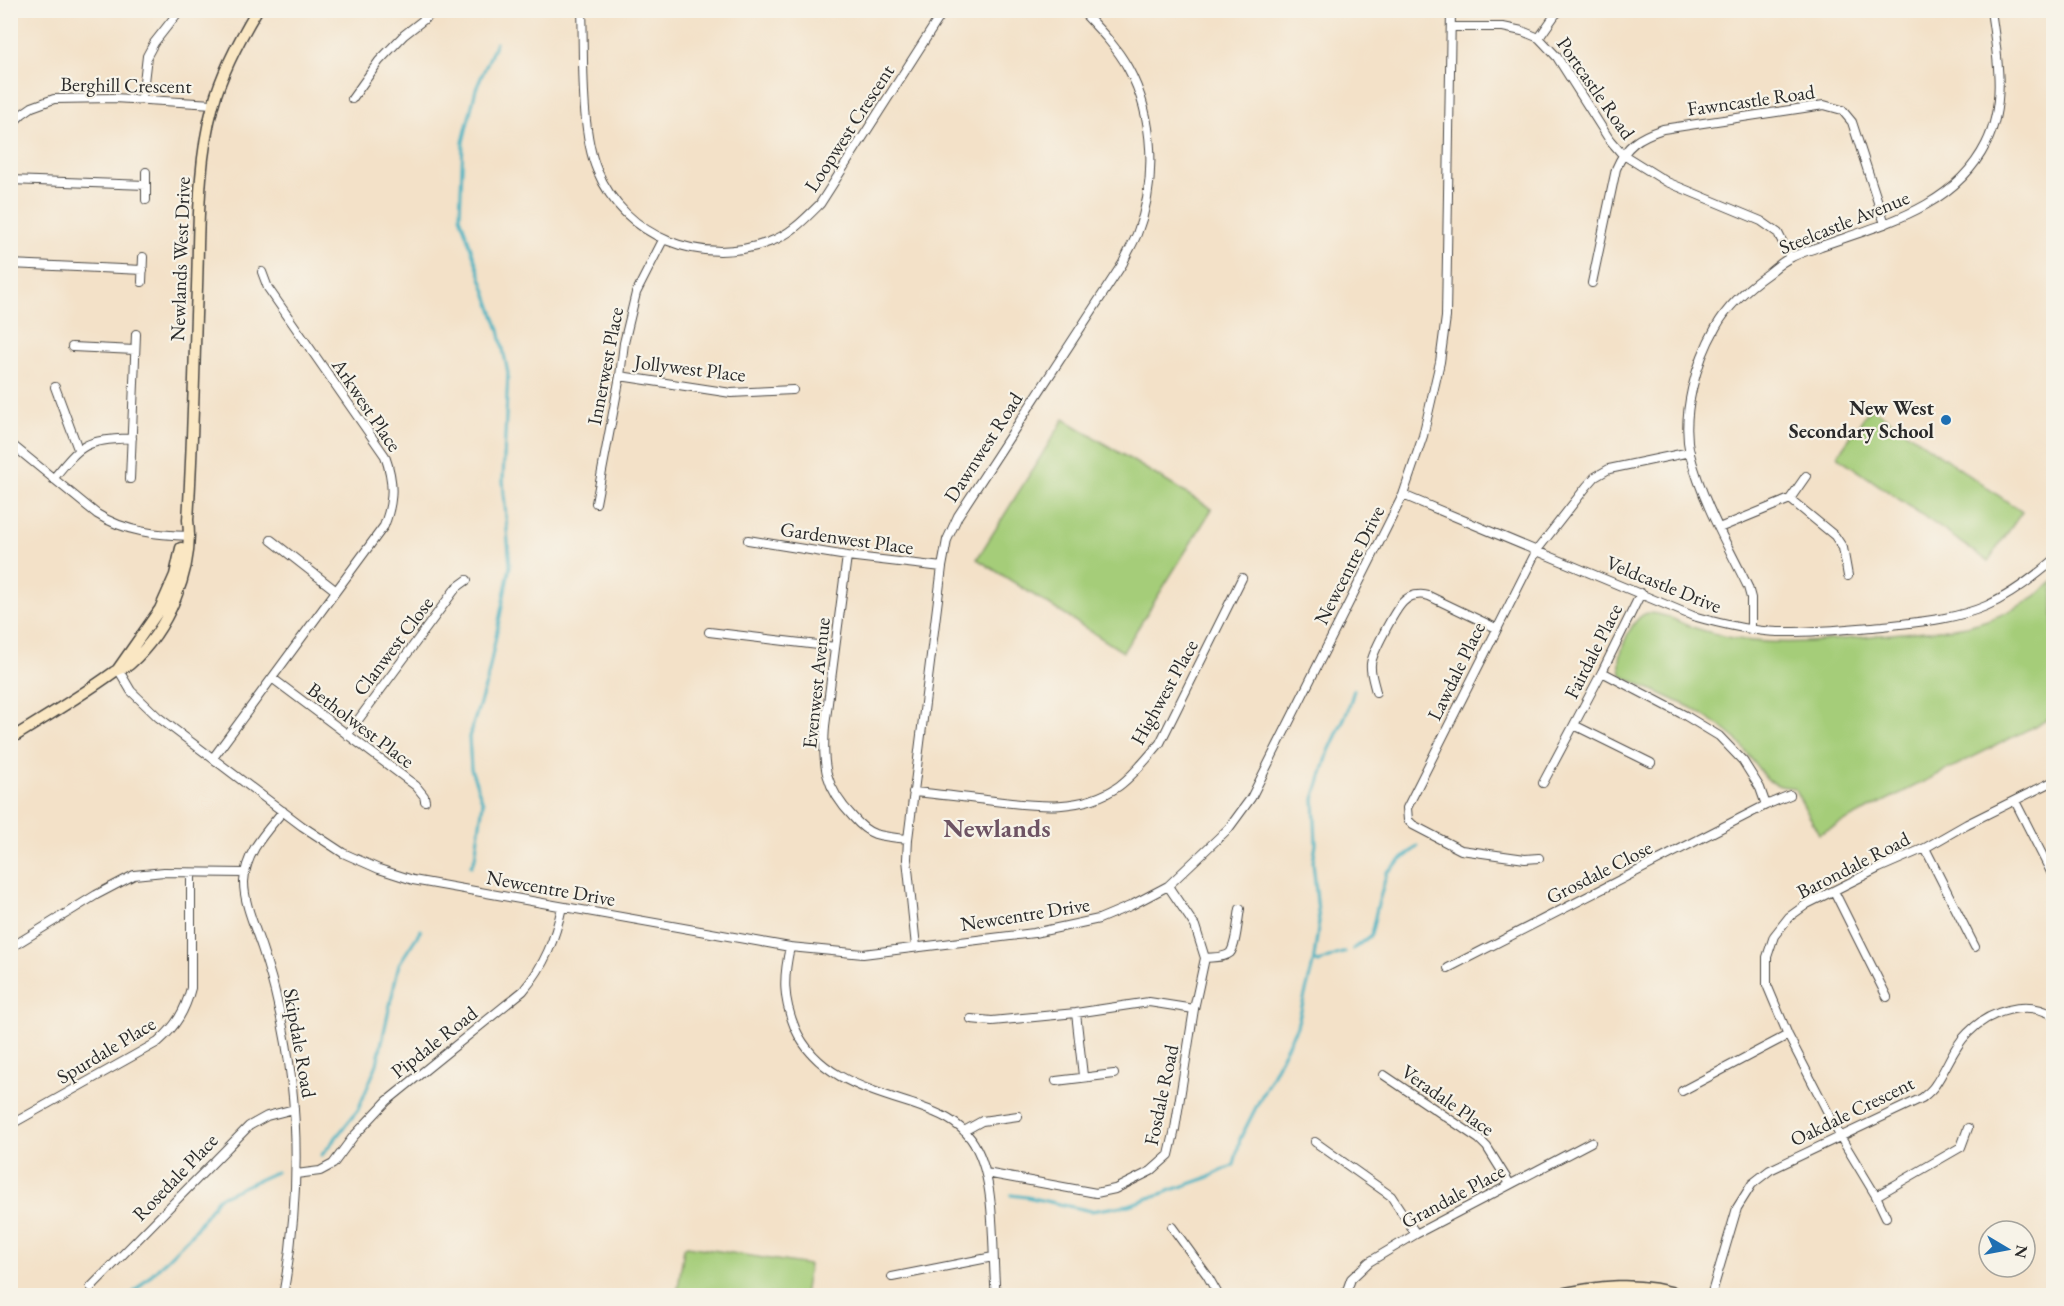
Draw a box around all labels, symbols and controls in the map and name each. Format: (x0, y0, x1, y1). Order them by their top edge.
street label: Portcastle Road (1551, 31, 1642, 145)
street label: Loopwest Crescent (798, 59, 900, 197)
street label: Berghill Crescent (60, 71, 193, 99)
street label: Fawncastle Road (1686, 78, 1817, 122)
street label: Newlands West Drive (164, 176, 196, 342)
street label: Steelcastle Avenue (1775, 184, 1913, 260)
street label: Innerwest Place (581, 305, 629, 427)
street label: Jollywest Place (631, 348, 747, 388)
street label: Arkwest Place (326, 353, 408, 457)
street label: Dawnwest Road (938, 386, 1029, 507)
place label: New West Secondary School (1789, 395, 1934, 444)
marker: New West Secondary School (1939, 413, 1953, 427)
street label: Newcentre Drive (1308, 501, 1390, 629)
street label: Gardenwest Place (779, 516, 916, 560)
street label: Veldcastle Drive (1603, 549, 1726, 619)
street label: Clanwest Close (347, 591, 439, 701)
street label: Fairdale Place (1558, 599, 1628, 703)
street label: Evenwest Avenue (796, 616, 836, 750)
street label: Lawdale Place (1421, 617, 1491, 725)
street label: Highwest Place (1124, 634, 1204, 749)
street label: Betholwest Place (302, 676, 420, 774)
district label: Newlands (943, 811, 1051, 845)
street label: Barondale Road (1792, 825, 1915, 905)
street label: Grosdale Close (1542, 834, 1657, 910)
street label: Newcentre Drive (485, 864, 618, 912)
street label: Newcentre Drive (959, 891, 1092, 937)
street label: Skipdale Road (278, 986, 323, 1101)
street label: Pipdale Road (385, 1000, 483, 1084)
street label: Spurdale Place (52, 1010, 160, 1090)
street label: Fosdale Road (1138, 1041, 1185, 1148)
street label: Veradale Place (1396, 1058, 1500, 1142)
street label: Oakdale Crescent (1786, 1069, 1919, 1152)
street label: Rosedale Place (127, 1127, 223, 1226)
street label: Grandale Place (1397, 1158, 1510, 1234)
north arrow (1977, 1219, 2037, 1279)
text: N (2010, 1243, 2033, 1260)

